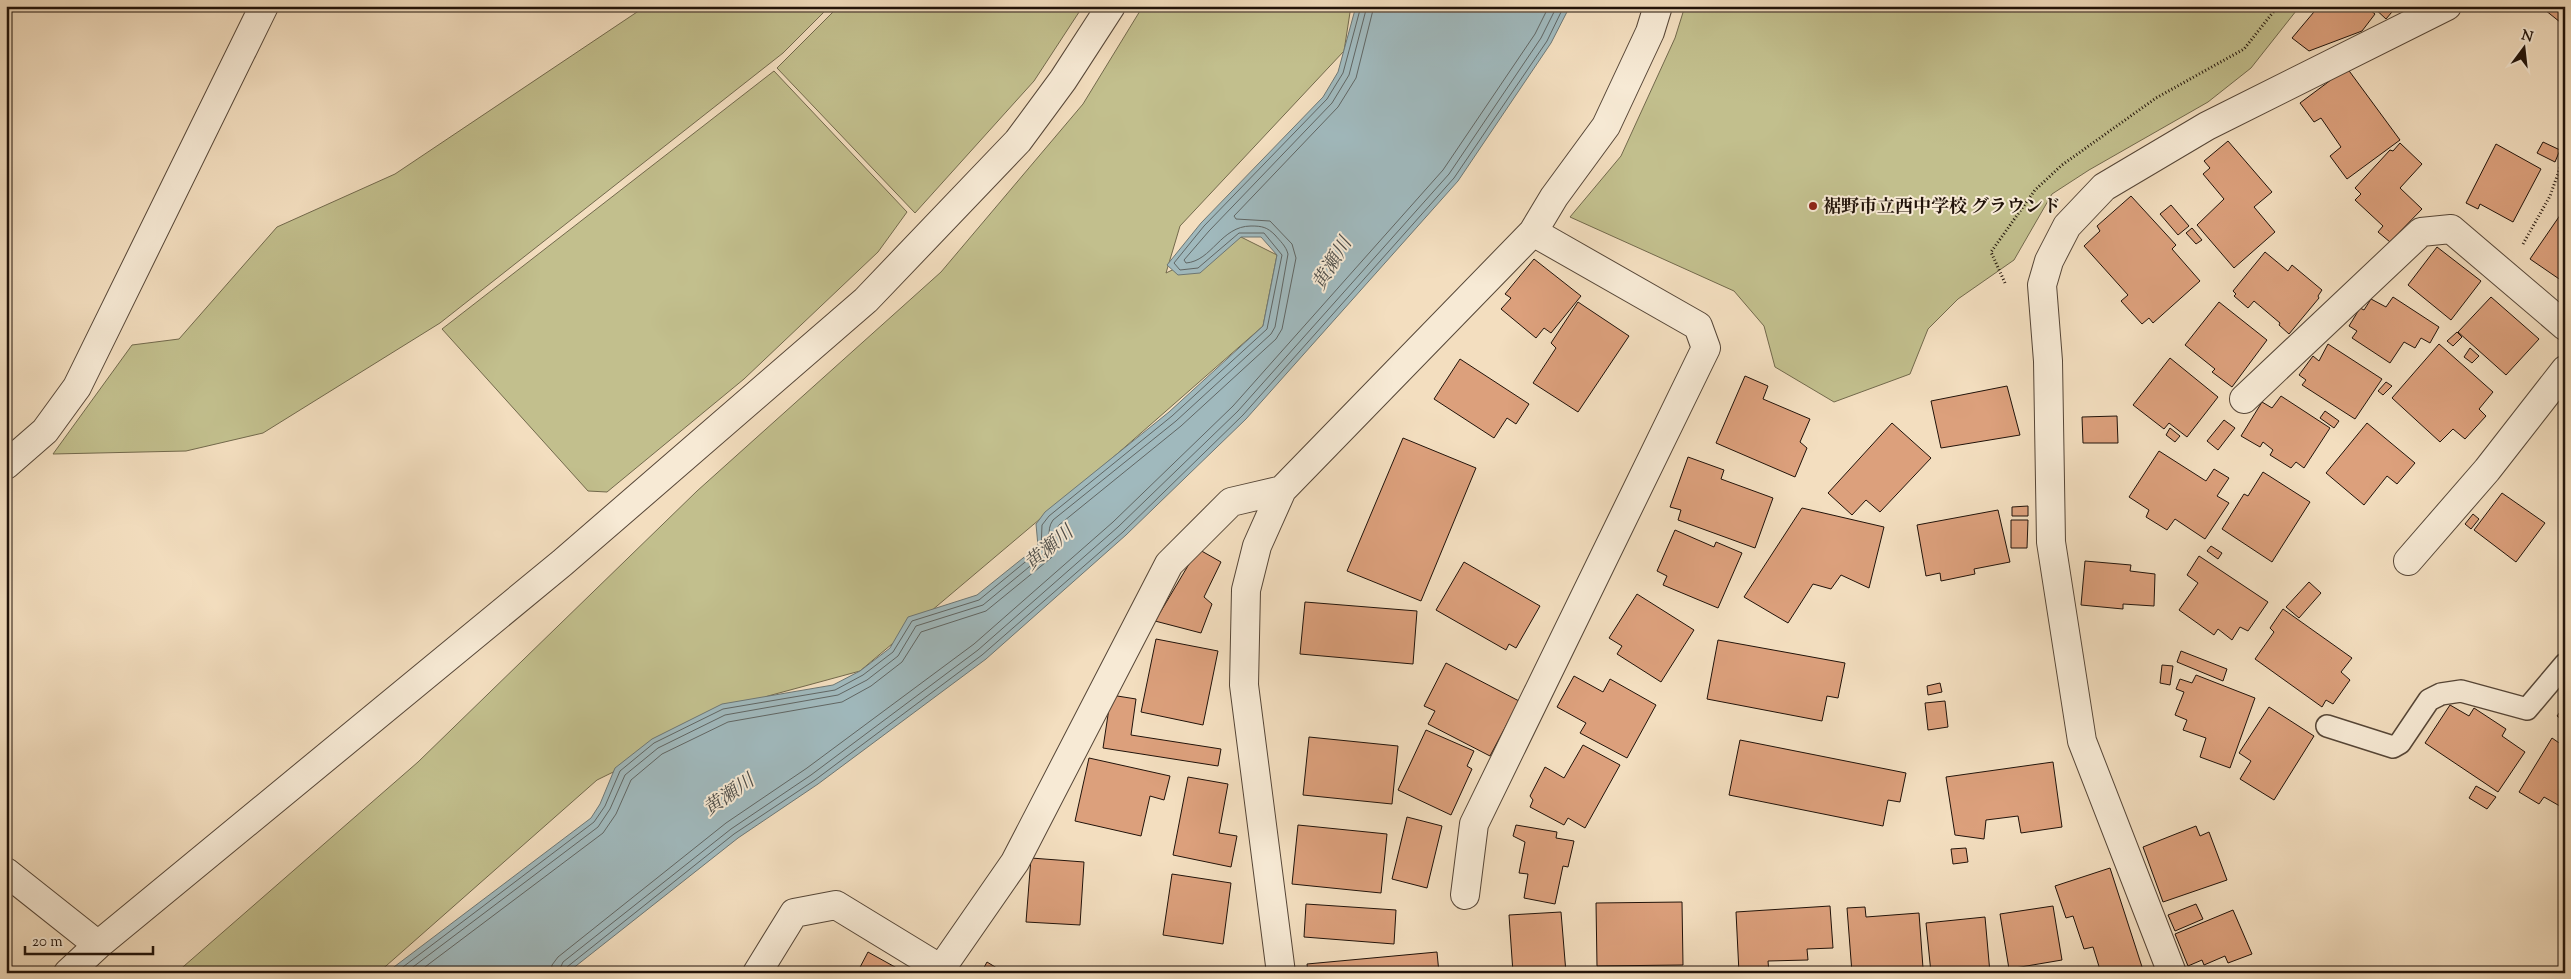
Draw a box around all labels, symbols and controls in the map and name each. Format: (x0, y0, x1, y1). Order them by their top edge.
north arrow (2498, 22, 2548, 72)
text: N (2519, 26, 2535, 48)
place label: 裾野市立西中学校 グラウンド (1823, 195, 2061, 221)
marker: 裾野市立西中学校 グラウンド (1807, 200, 1819, 212)
water label: 黄瀬川 (1307, 231, 1360, 296)
water label: 黄瀬川 (1019, 519, 1082, 578)
water label: 黄瀬川 (698, 767, 762, 823)
scale bar (25, 924, 152, 956)
text: 20 m (32, 932, 63, 953)

